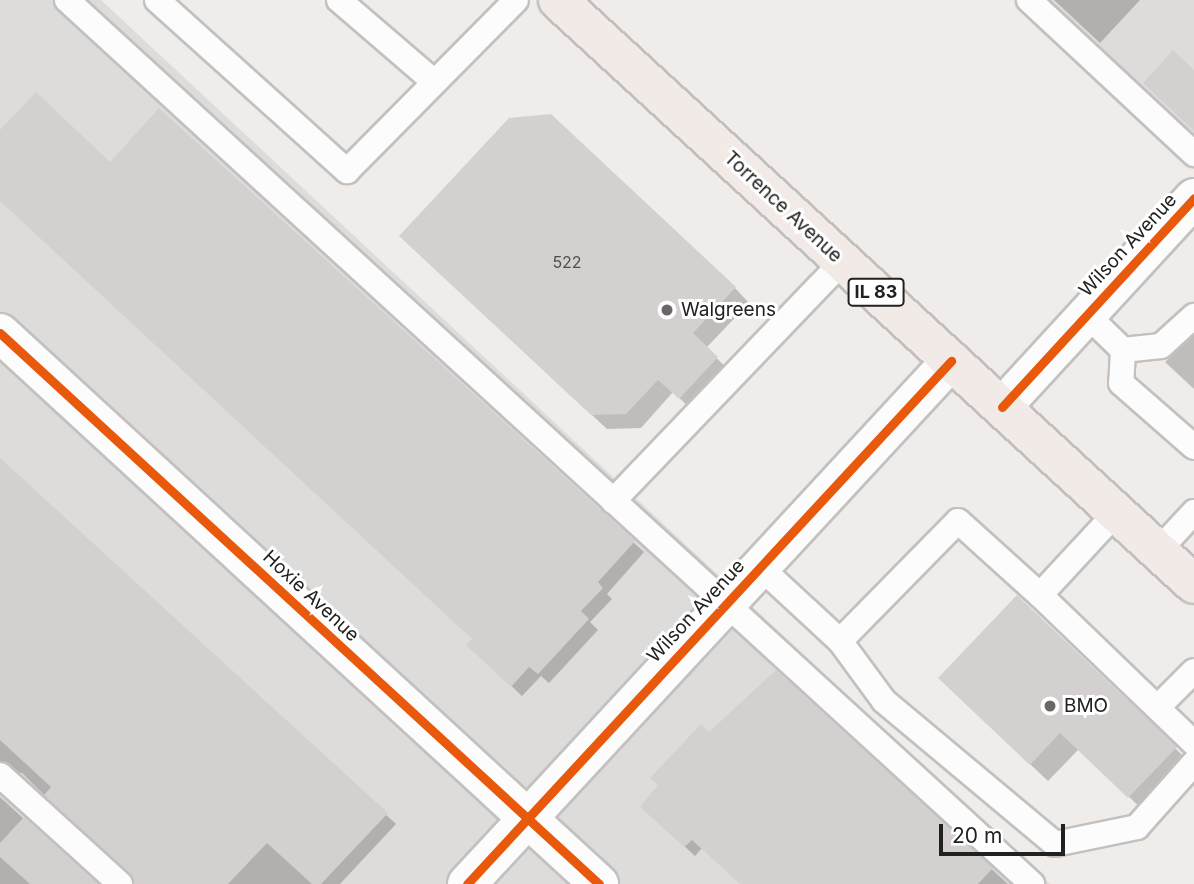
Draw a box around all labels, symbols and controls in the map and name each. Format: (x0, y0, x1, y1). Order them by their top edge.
street label: Torrence Avenue (719, 147, 847, 267)
street label: Wilson Avenue (1074, 189, 1182, 301)
house number: 522 (552, 252, 582, 272)
road number: IL 83 (846, 278, 906, 306)
place label: Walgreens (681, 299, 776, 321)
marker: Walgreens (659, 302, 675, 318)
street label: Hoxie Avenue (258, 546, 364, 646)
street label: Wilson Avenue (642, 555, 750, 667)
place label: BMO (1064, 695, 1108, 717)
marker: BMO (1042, 698, 1058, 714)
scale bar (942, 810, 1068, 854)
text: 20 m (952, 823, 1002, 848)

